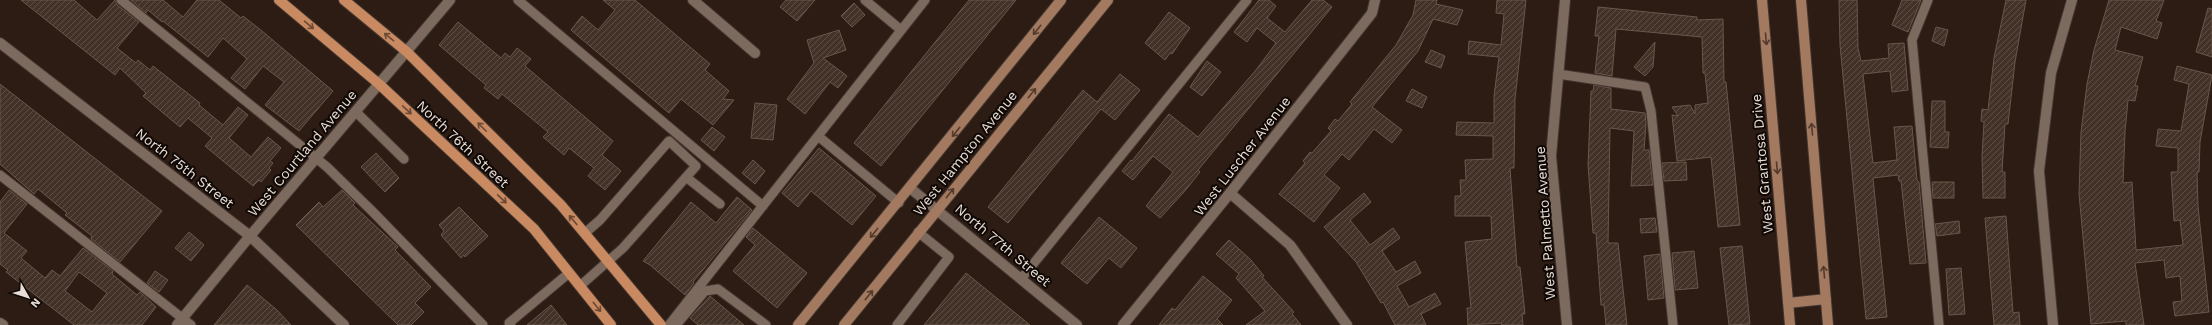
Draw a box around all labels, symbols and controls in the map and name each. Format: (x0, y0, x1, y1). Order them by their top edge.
one-way arrow (303, 20, 314, 29)
one-way arrow (1033, 25, 1041, 36)
one-way arrow (383, 32, 394, 41)
one-way arrow (1762, 32, 1769, 45)
street label: West Courtland Avenue (244, 86, 360, 220)
street label: West Hampton Avenue (910, 87, 1020, 219)
one-way arrow (1028, 87, 1037, 98)
street label: West Luscher Avenue (1190, 93, 1294, 219)
street label: West Grantosa Drive (1748, 94, 1776, 234)
street label: North 76th Street (414, 97, 512, 191)
one-way arrow (402, 105, 412, 114)
one-way arrow (477, 122, 487, 132)
one-way arrow (1808, 123, 1816, 136)
street label: North 75th Street (133, 125, 237, 211)
one-way arrow (951, 126, 960, 137)
street label: West Palmetto Avenue (1532, 146, 1558, 300)
one-way arrow (1773, 161, 1780, 174)
one-way arrow (946, 188, 954, 199)
one-way arrow (497, 194, 507, 204)
street label: North 77th Street (952, 200, 1054, 290)
one-way arrow (569, 214, 578, 225)
one-way arrow (869, 227, 878, 238)
one-way arrow (1820, 266, 1827, 279)
north arrow (8, 277, 48, 317)
one-way arrow (864, 289, 873, 300)
text: N (28, 296, 43, 310)
one-way arrow (592, 301, 601, 312)

